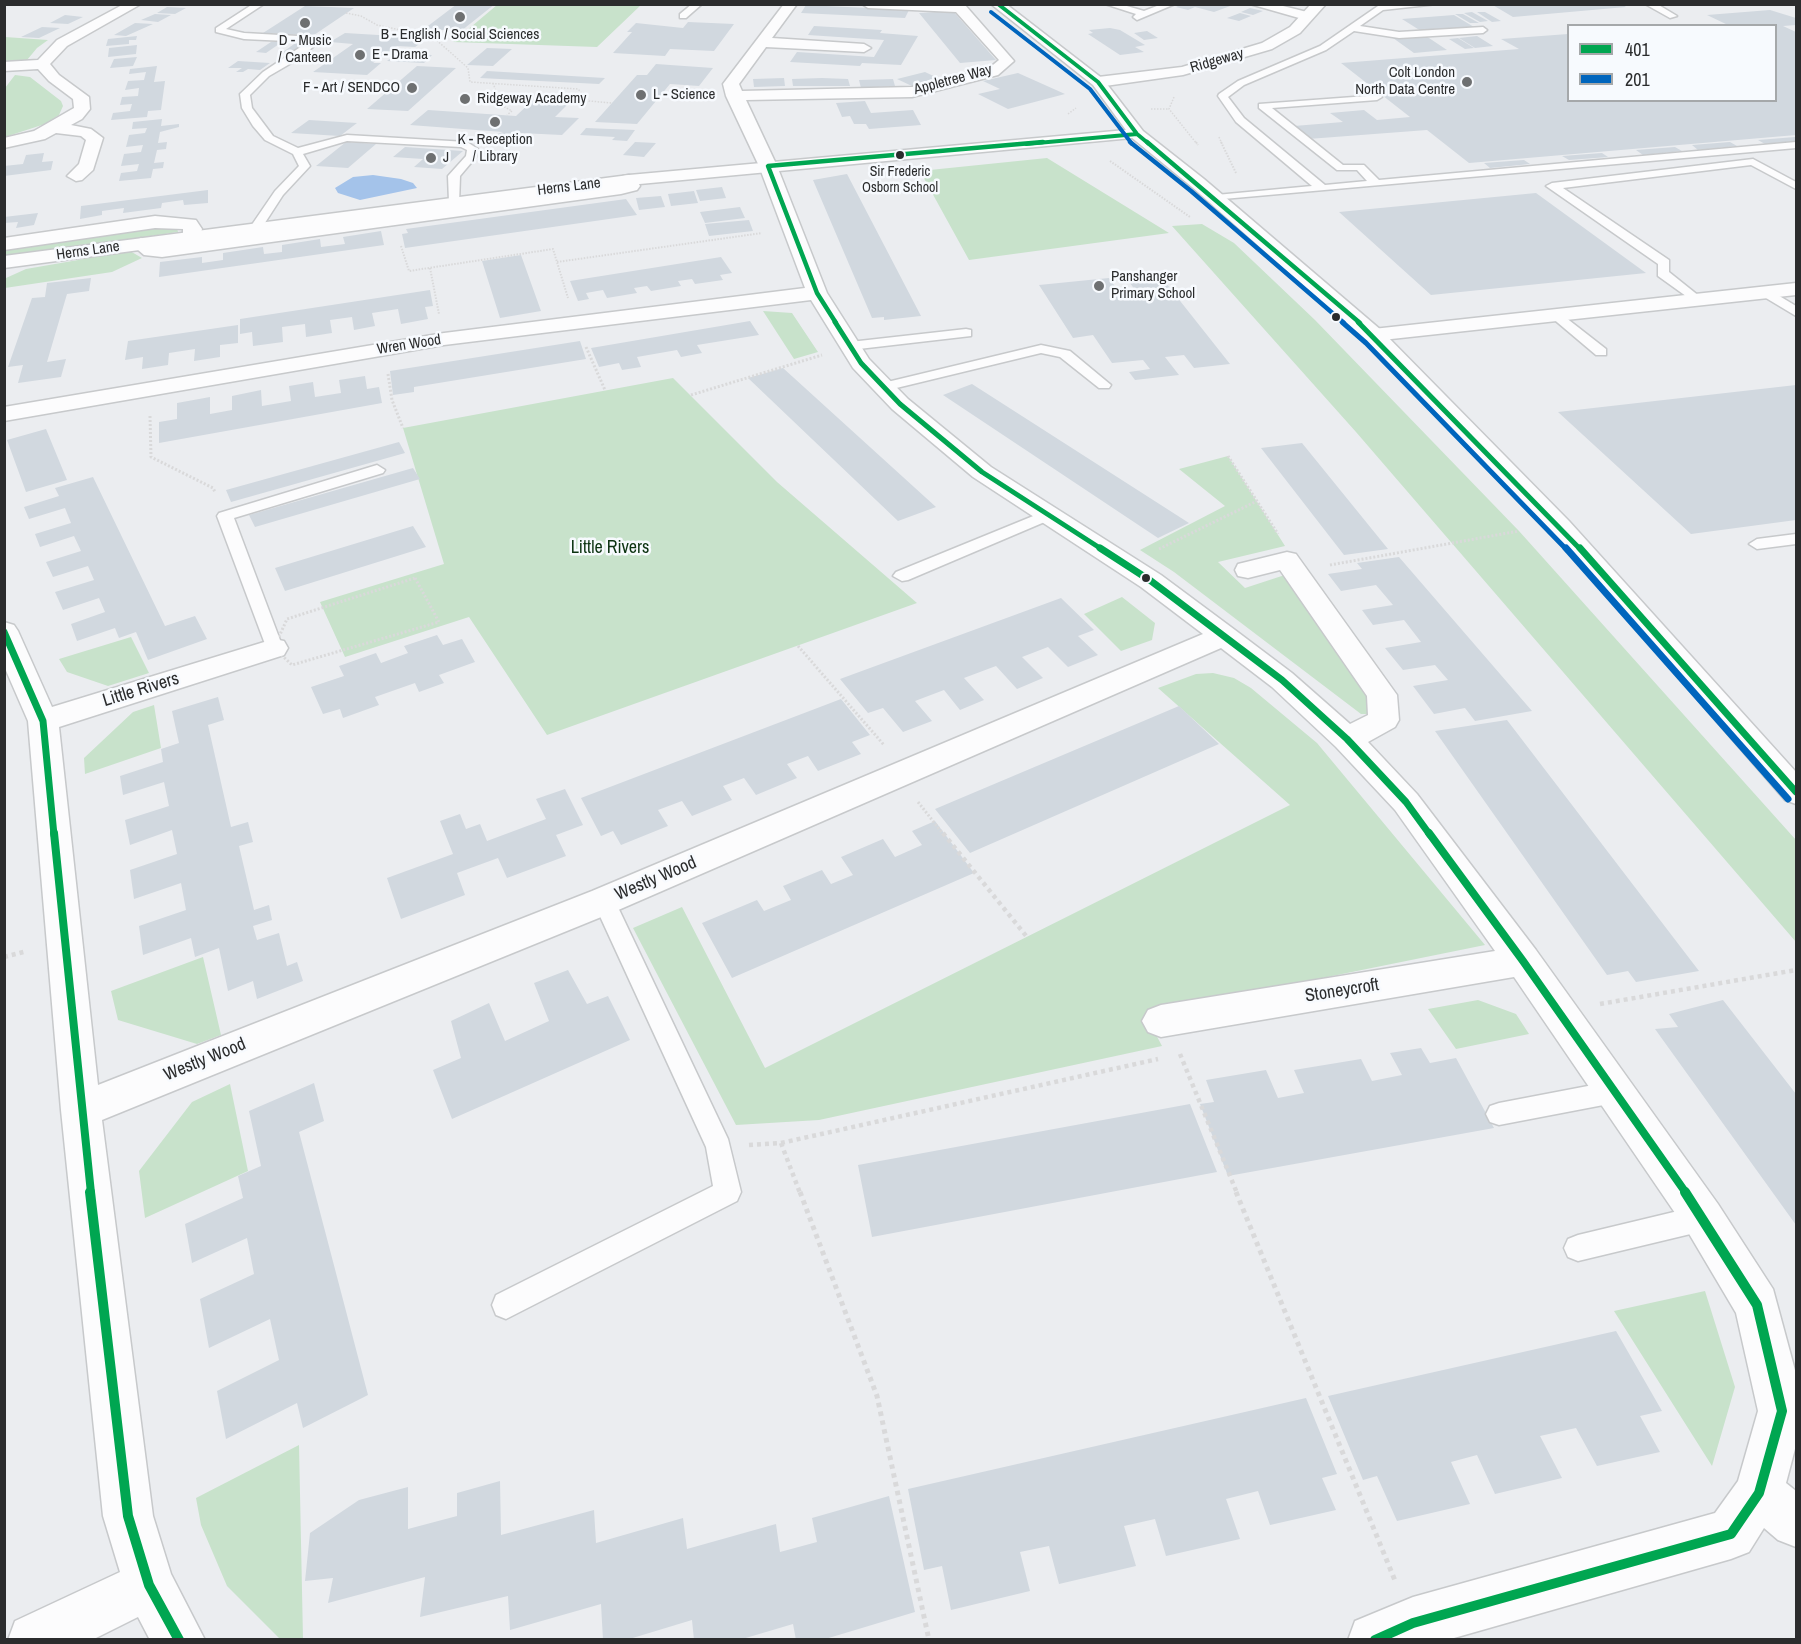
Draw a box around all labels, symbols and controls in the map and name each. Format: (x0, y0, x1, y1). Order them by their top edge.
marker: B - English / Social Sciences (453, 10, 467, 24)
marker: D - Music / Canteen (298, 16, 312, 30)
legend (1567, 24, 1777, 102)
place label: B - English / Social Sciences (381, 26, 539, 44)
place label: D - Music / Canteen (278, 32, 332, 67)
text: 401 (1625, 37, 1650, 62)
street label: Ridgeway (1188, 45, 1246, 77)
place label: E - Drama (372, 46, 428, 64)
marker: E - Drama (353, 48, 367, 62)
street label: Appletree Way (912, 61, 994, 99)
place label: Colt London North Data Centre (1355, 64, 1455, 99)
text: 201 (1625, 67, 1650, 92)
marker: Colt London North Data Centre (1460, 75, 1474, 89)
place label: F - Art / SENDCO (303, 79, 400, 97)
marker: F - Art / SENDCO (405, 81, 419, 95)
place label: L - Science (653, 86, 715, 104)
marker: L - Science (634, 88, 648, 102)
place label: Ridgeway Academy (477, 90, 586, 108)
marker: Ridgeway Academy (458, 92, 472, 106)
marker: K - Reception / Library (488, 115, 502, 129)
place label: K - Reception / Library (457, 131, 533, 166)
place label: J (443, 149, 449, 167)
marker: Sir Frederic Osborn School (894, 149, 906, 161)
marker: J (424, 151, 438, 165)
place label: Sir Frederic Osborn School (862, 164, 938, 196)
street label: Herns Lane (536, 174, 602, 200)
street label: Herns Lane (55, 238, 121, 264)
place label: Panshanger Primary School (1111, 268, 1195, 303)
marker: Panshanger Primary School (1092, 279, 1106, 293)
unlabelled marker (1330, 311, 1342, 323)
street label: Wren Wood (376, 331, 442, 359)
park label: Little Rivers (571, 537, 649, 559)
unlabelled marker (1140, 572, 1152, 584)
street label: Little Rivers (100, 668, 182, 712)
street label: Westly Wood (612, 852, 700, 906)
street label: Stoneycroft (1303, 974, 1381, 1008)
street label: Westly Wood (161, 1034, 249, 1086)

